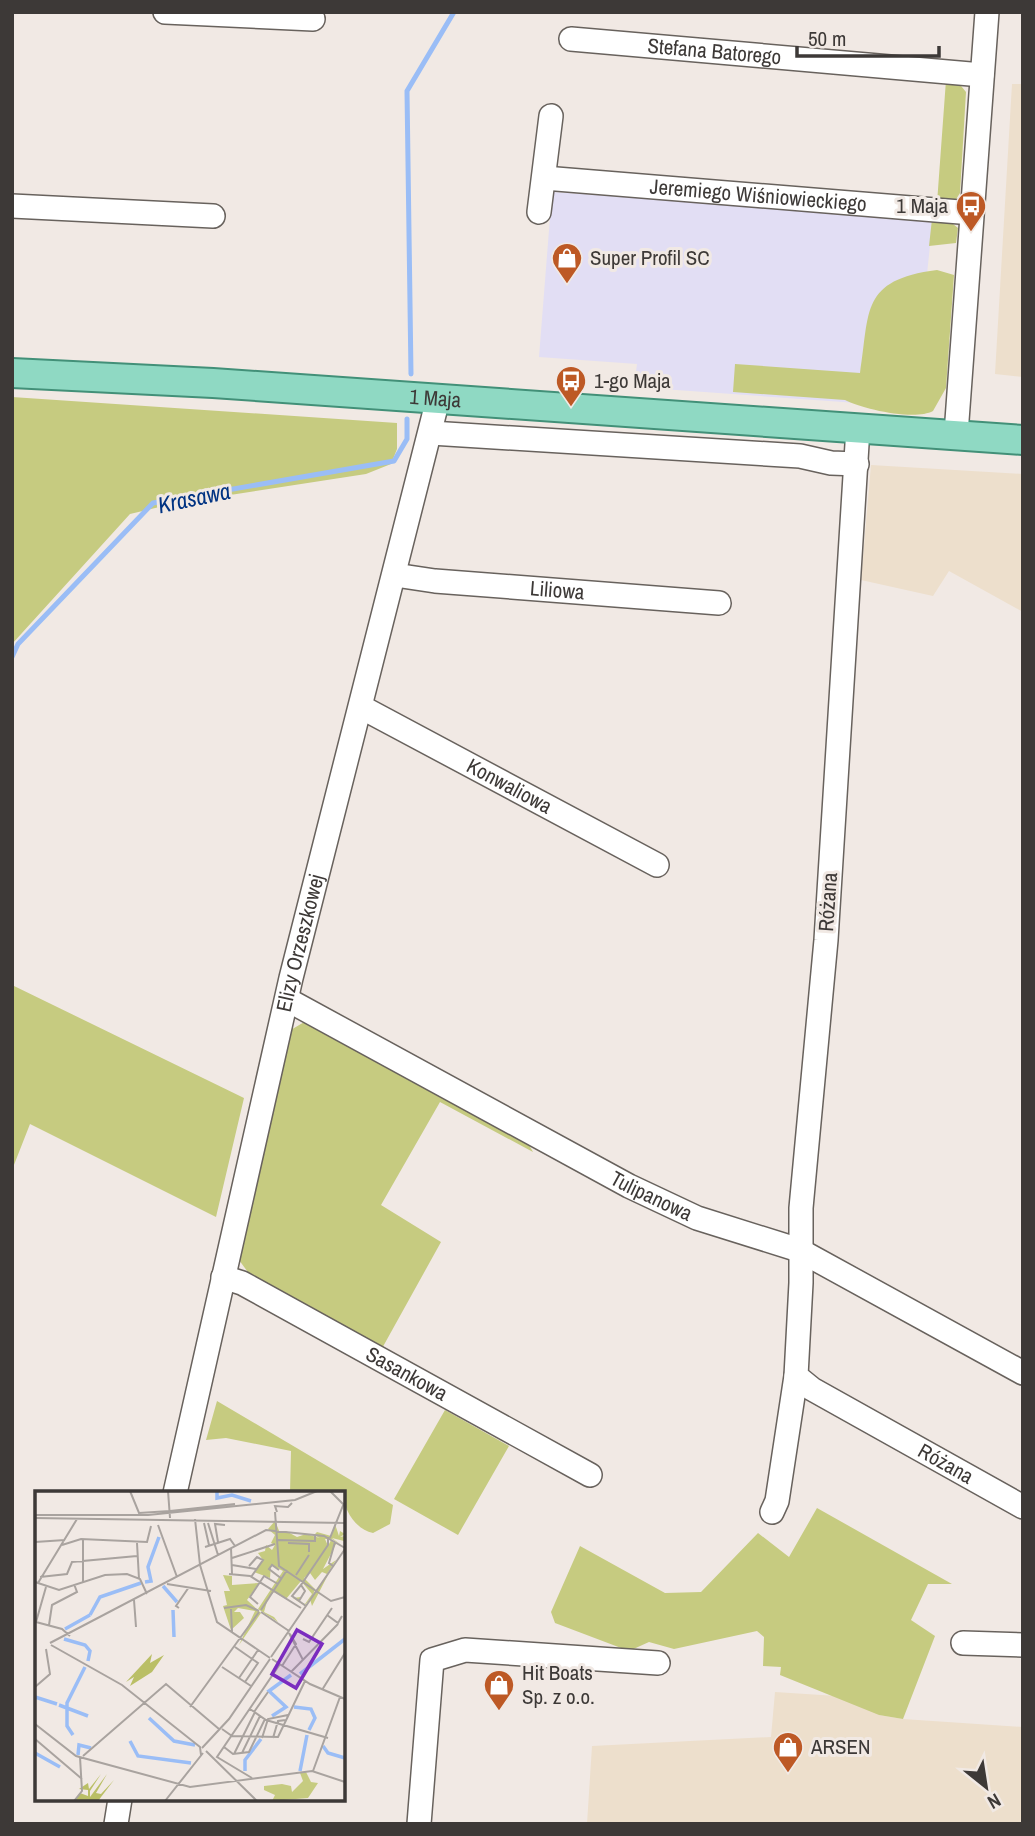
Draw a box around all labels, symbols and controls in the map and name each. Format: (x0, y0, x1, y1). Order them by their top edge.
scale bar (797, 14, 939, 58)
text: 50 m (808, 24, 846, 53)
street label: Stefana Batorego (646, 31, 783, 71)
street label: Jeremiego Wiśniowieckiego (649, 172, 868, 218)
bus stop icon: 1 Maja (954, 189, 988, 233)
place label: 1 Maja (896, 191, 948, 220)
shop icon: Super Profil SC (550, 241, 584, 285)
place label: Super Profil SC (590, 243, 710, 272)
bus stop icon: 1-go Maja (554, 364, 588, 408)
place label: 1-go Maja (594, 366, 671, 395)
street label: 1 Maja (408, 382, 462, 414)
water label: Krasawa (155, 475, 233, 520)
street label: Liliowa (529, 573, 586, 607)
street label: Konwaliowa (462, 751, 558, 821)
street label: Elizy Orzeszkowej (269, 871, 331, 1015)
street label: Różana (811, 871, 844, 933)
street label: Tulipanowa (605, 1164, 698, 1228)
street label: Sasankowa (361, 1339, 453, 1408)
street label: Różana (913, 1436, 979, 1491)
inset map (35, 1491, 345, 1801)
place label: Hit Boats Sp. z o.o. (522, 1658, 595, 1711)
shop icon: Hit Boats Sp. z o.o. (482, 1668, 516, 1712)
shop icon: ARSEN (771, 1730, 805, 1774)
place label: ARSEN (810, 1732, 870, 1761)
north arrow (951, 1752, 1021, 1822)
text: N (983, 1788, 1006, 1816)

